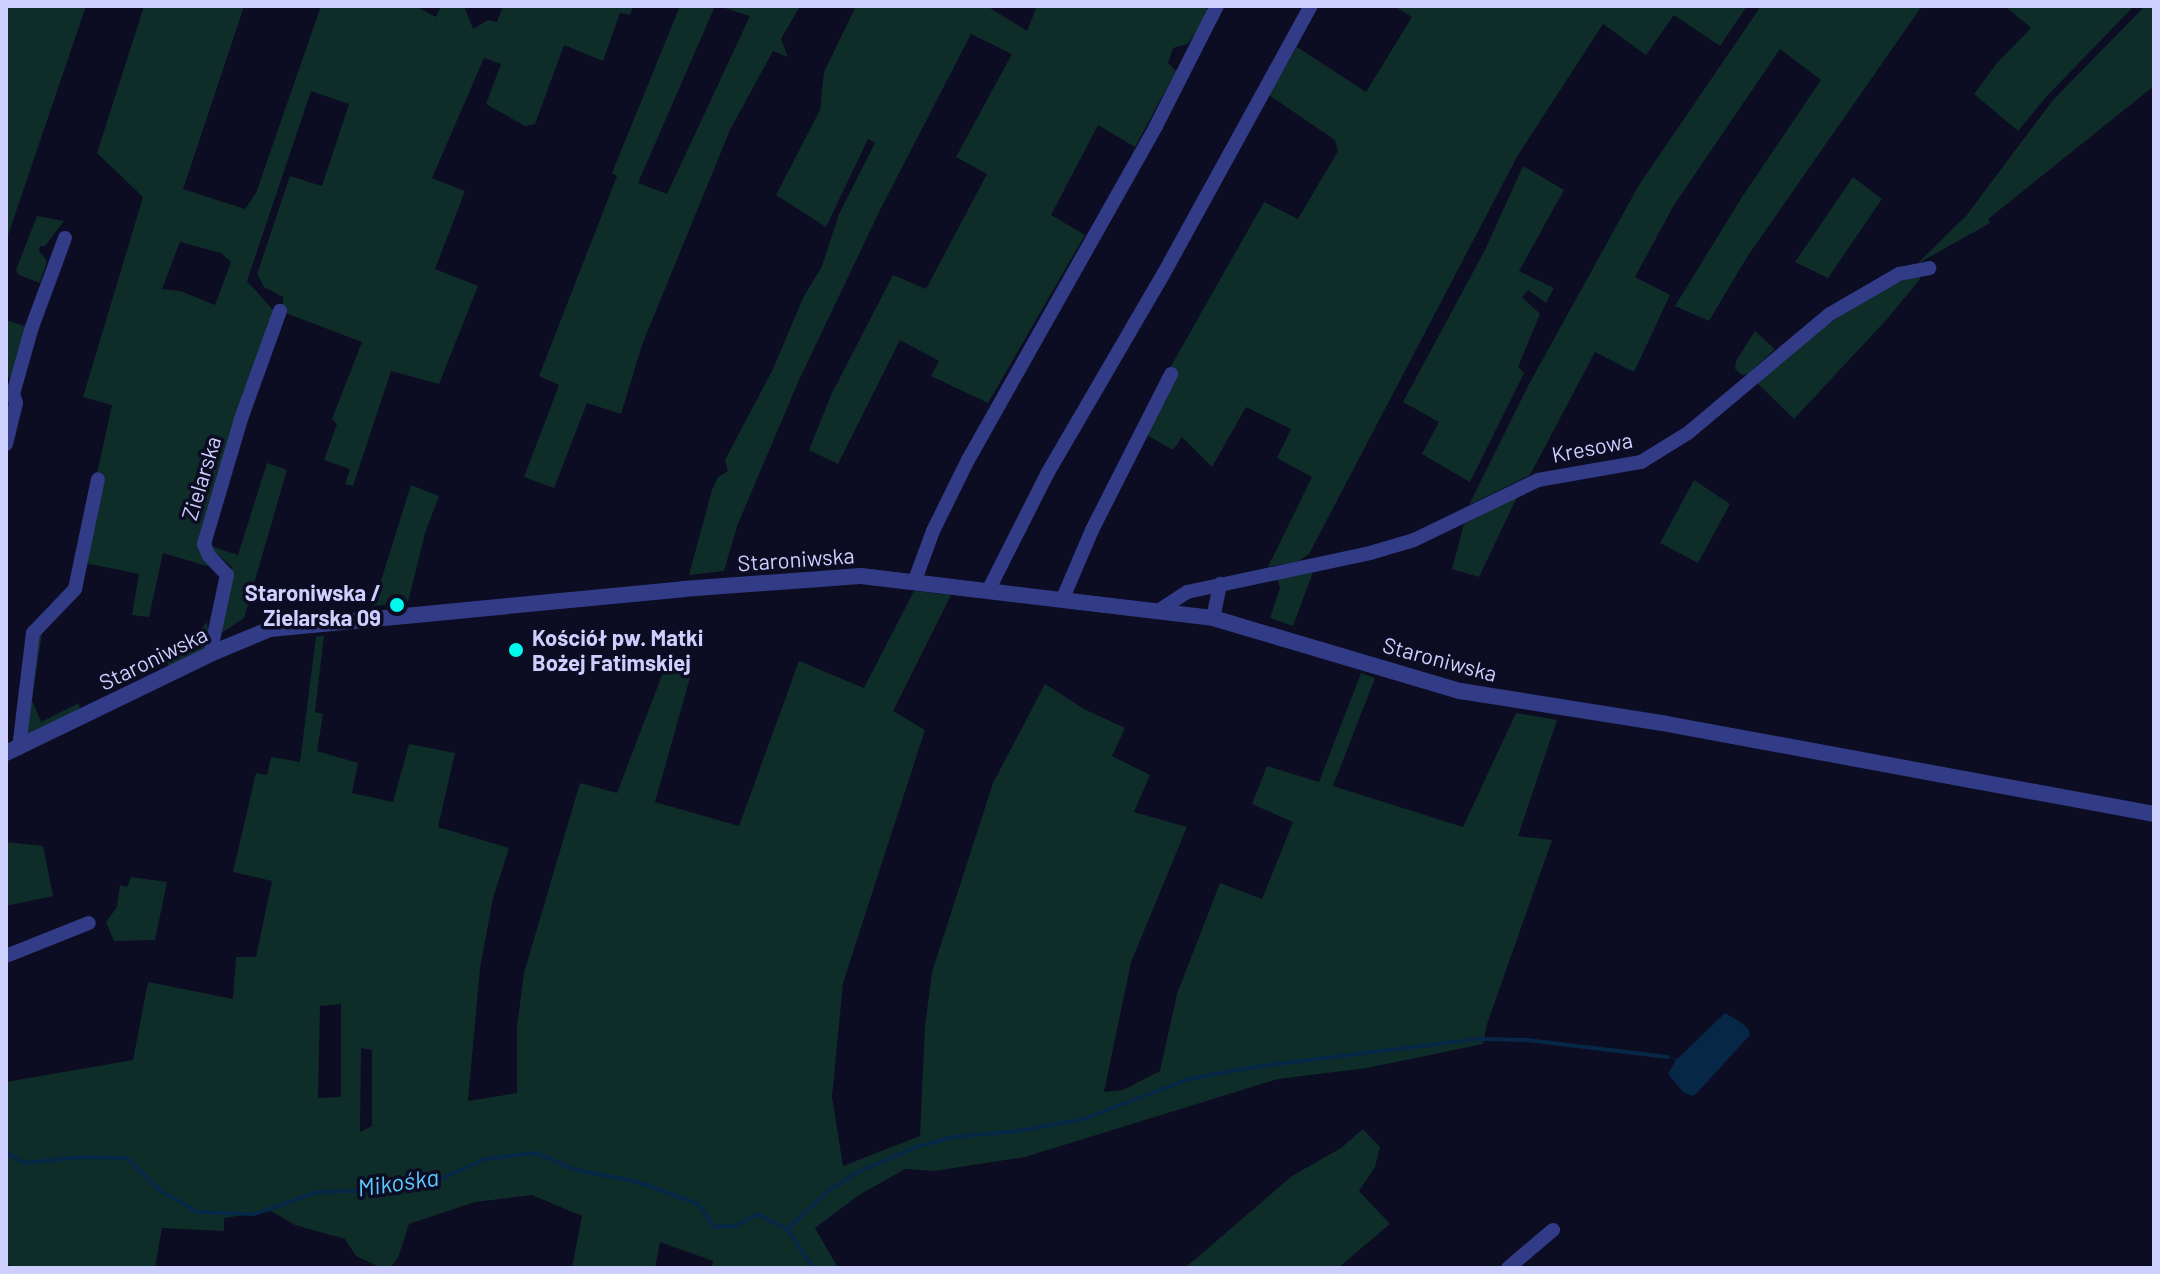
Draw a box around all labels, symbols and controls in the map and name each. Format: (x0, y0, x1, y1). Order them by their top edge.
street label: Kresowa (1549, 426, 1635, 468)
street label: Zielarska (176, 433, 226, 523)
street label: Staroniwska (737, 542, 855, 576)
place label: Staroniwska / Zielarska 09 (245, 579, 381, 630)
marker: Staroniwska / Zielarska 09 (388, 596, 406, 614)
street label: Staroniwska (95, 620, 211, 696)
place label: Kościół pw. Matki Bożej Fatimskiej (532, 624, 703, 676)
street label: Staroniwska (1380, 631, 1500, 687)
marker: Kościół pw. Matki Bożej Fatimskiej (507, 641, 525, 659)
water label: Mikośka (355, 1162, 441, 1202)

